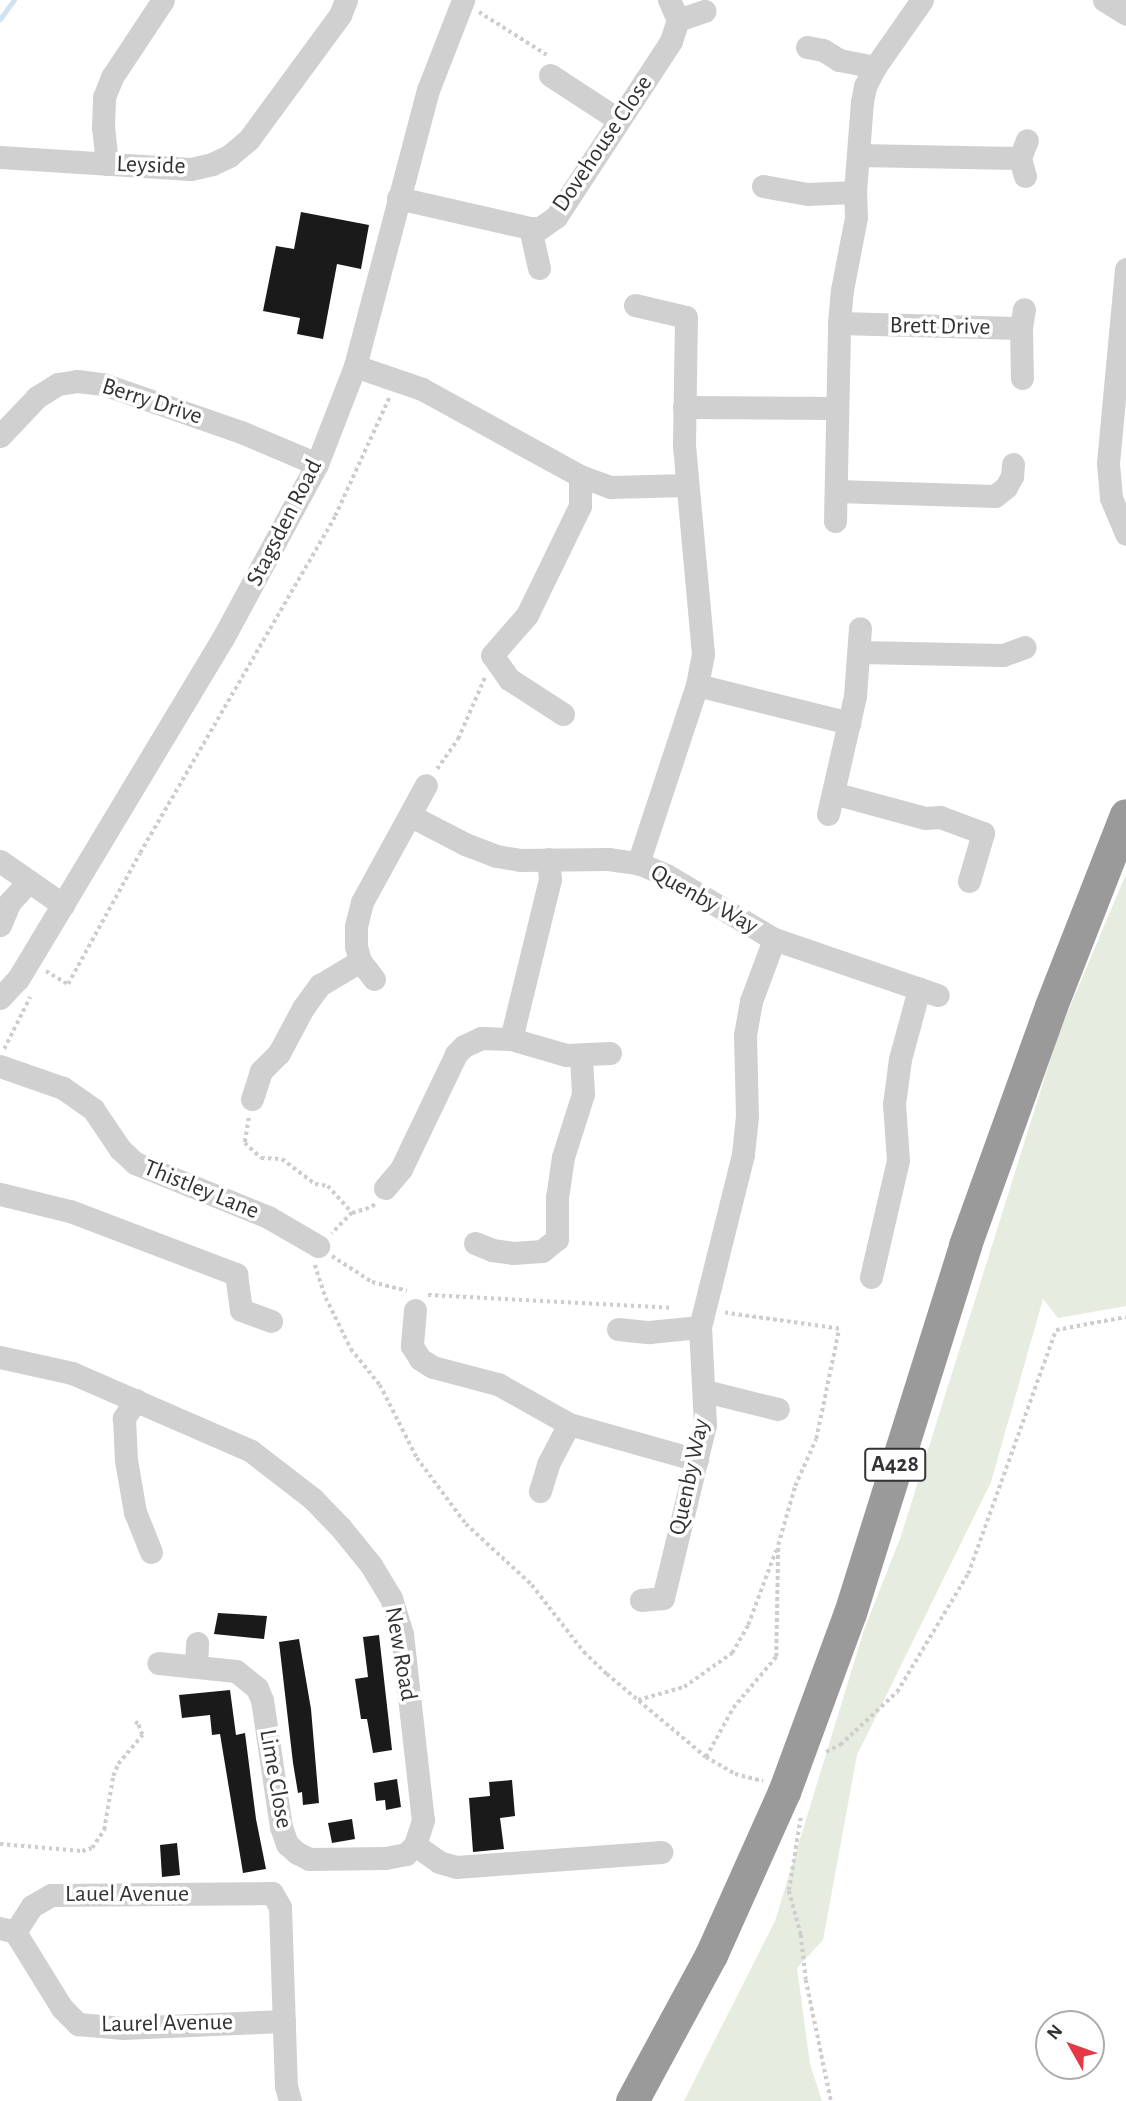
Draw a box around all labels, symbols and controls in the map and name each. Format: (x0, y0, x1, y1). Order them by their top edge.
street label: Dovehouse Close (547, 70, 659, 218)
street label: Leyside (116, 150, 186, 182)
street label: Brett Drive (889, 312, 991, 342)
street label: Berry Drive (98, 372, 206, 432)
street label: Stagsden Road (241, 455, 329, 591)
street label: Quenby Way (645, 859, 763, 941)
street label: Thistley Lane (139, 1154, 263, 1226)
street label: Quenby Way (664, 1416, 716, 1538)
road number: A428 (864, 1446, 926, 1484)
street label: New Road (378, 1605, 422, 1703)
street label: Lime Close (252, 1727, 298, 1831)
street label: Lauel Avenue (65, 1881, 189, 1909)
street label: Laurel Avenue (101, 2008, 233, 2040)
north arrow (1035, 2010, 1105, 2080)
text: N (1044, 2021, 1067, 2044)

